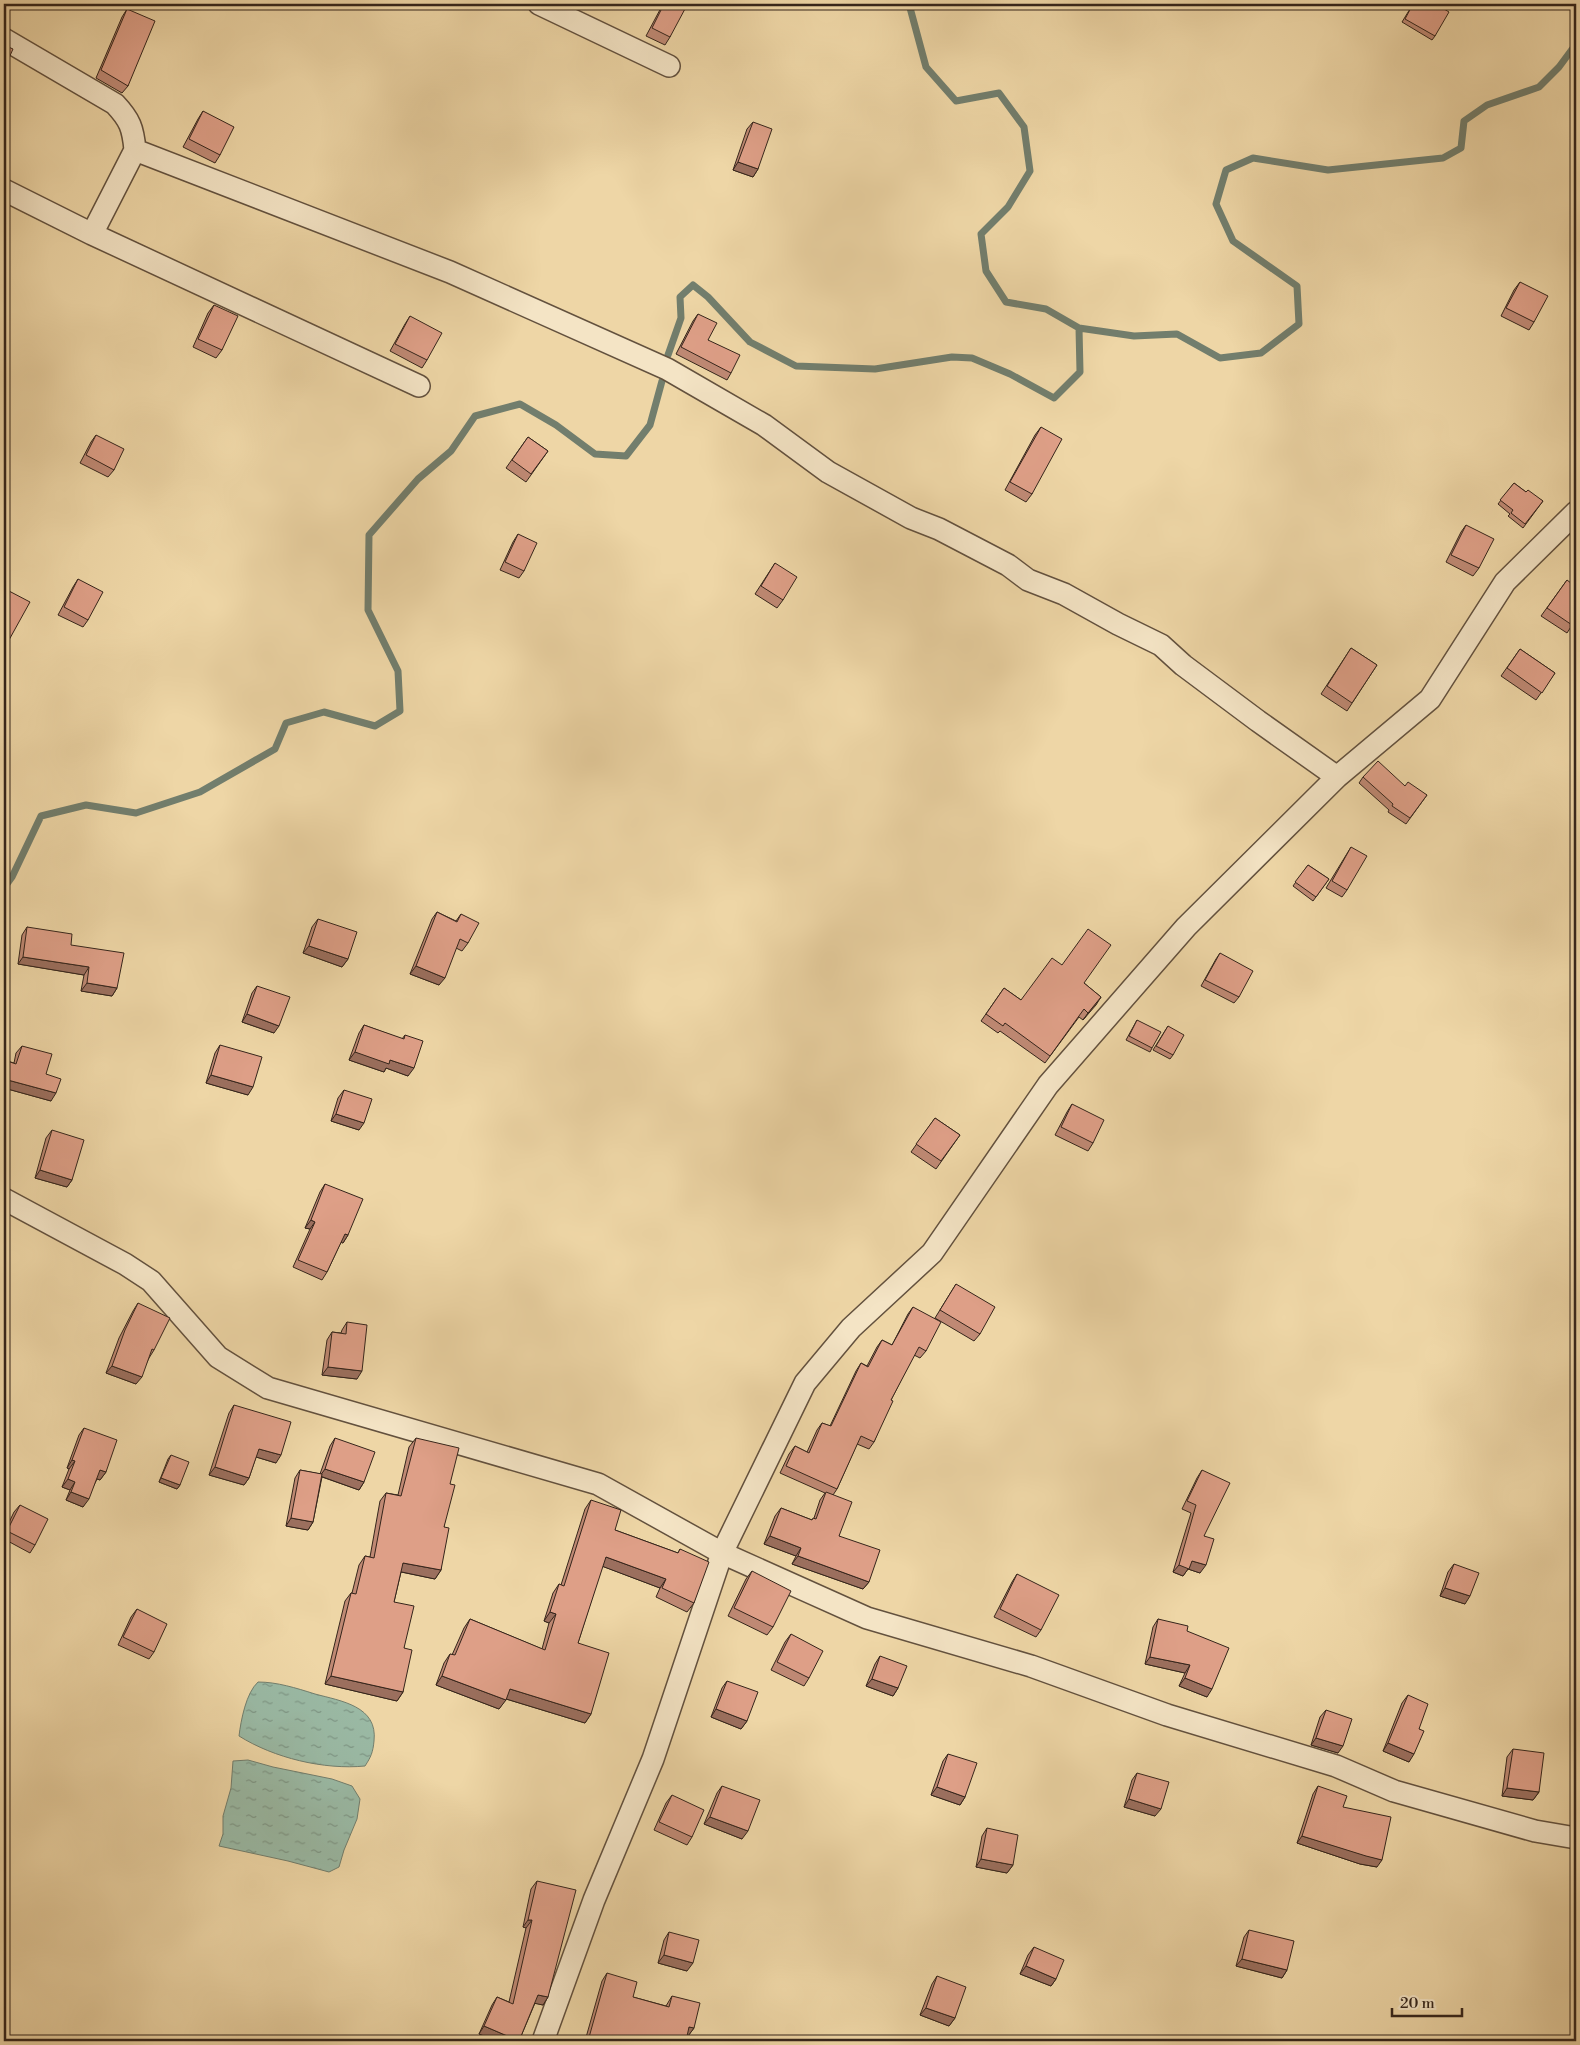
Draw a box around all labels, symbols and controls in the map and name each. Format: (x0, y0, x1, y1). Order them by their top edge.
scale bar (1392, 1985, 1462, 2017)
text: 20 m (1400, 1994, 1435, 2013)

